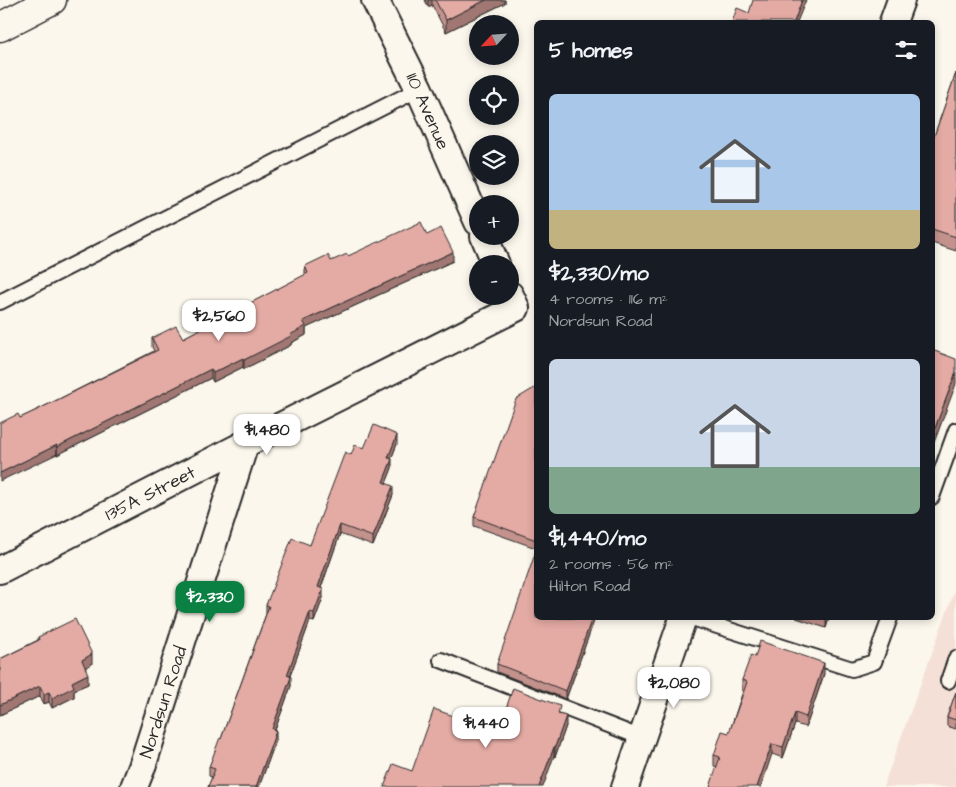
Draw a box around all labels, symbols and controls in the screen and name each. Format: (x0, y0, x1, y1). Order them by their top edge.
north arrow (469, 15, 519, 65)
map controls (469, 15, 519, 305)
text: 5 homes (549, 36, 633, 65)
icon: filters (892, 36, 920, 64)
street label: 110 Avenue (400, 69, 456, 154)
button: locate (469, 75, 519, 125)
icon: home (690, 126, 780, 216)
button: layers (469, 135, 519, 185)
button: + (469, 195, 519, 245)
button: − (469, 255, 519, 305)
text: $2,330/mo (549, 259, 649, 288)
text: 4 rooms · 116 m² (549, 288, 668, 310)
pin: $2,560 (178, 300, 260, 342)
text: $2,560 (193, 305, 245, 327)
text: Nordsun Road (549, 310, 652, 332)
icon: home (690, 391, 780, 481)
pin: $1,480 (226, 414, 308, 456)
text: $1,480 (244, 419, 290, 441)
street label: 135A Street (101, 460, 200, 527)
text: $1,440/mo (549, 524, 647, 553)
text: 2 rooms · 56 m² (549, 553, 673, 575)
text: Hilton Road (549, 575, 630, 597)
pin: $2,330 (169, 580, 251, 623)
text: $2,330 (186, 586, 234, 608)
street label: Nordsun Road (134, 643, 193, 761)
pin: $2,080 (633, 666, 715, 709)
text: $2,080 (648, 672, 700, 694)
pin: $1,440 (445, 706, 527, 749)
text: $1,440 (463, 712, 509, 734)

